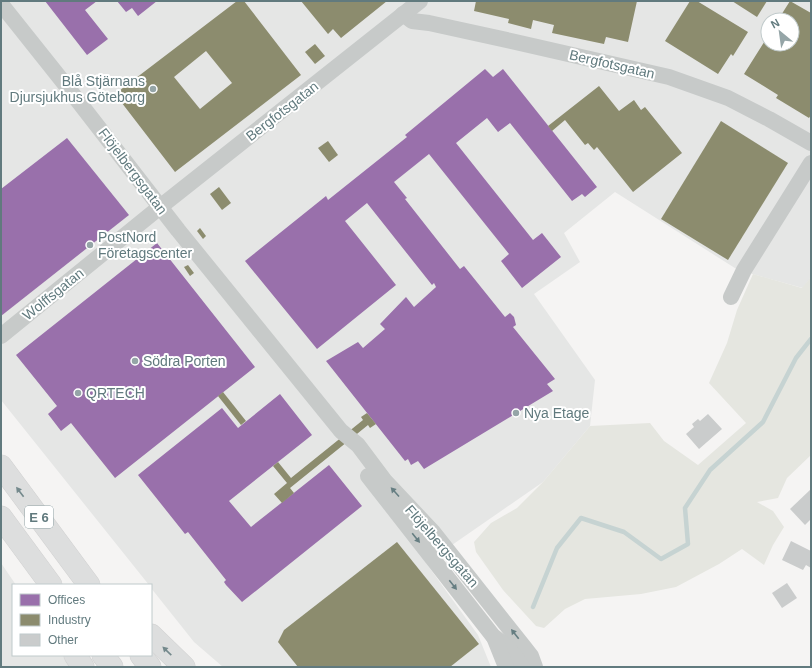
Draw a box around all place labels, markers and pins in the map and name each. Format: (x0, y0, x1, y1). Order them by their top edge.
place label: Blå Stjärnans Djursjukhus Göteborg (10, 73, 145, 105)
marker: Blå Stjärnans Djursjukhus Göteborg (148, 84, 158, 94)
place label: PostNord Företagscenter (98, 229, 192, 261)
marker: PostNord Företagscenter (85, 240, 95, 250)
place label: Södra Porten (143, 353, 226, 369)
marker: Södra Porten (130, 356, 140, 366)
place label: QRTECH (86, 385, 145, 401)
marker: QRTECH (73, 388, 83, 398)
place label: Nya Etage (524, 405, 590, 421)
marker: Nya Etage (511, 408, 521, 418)

